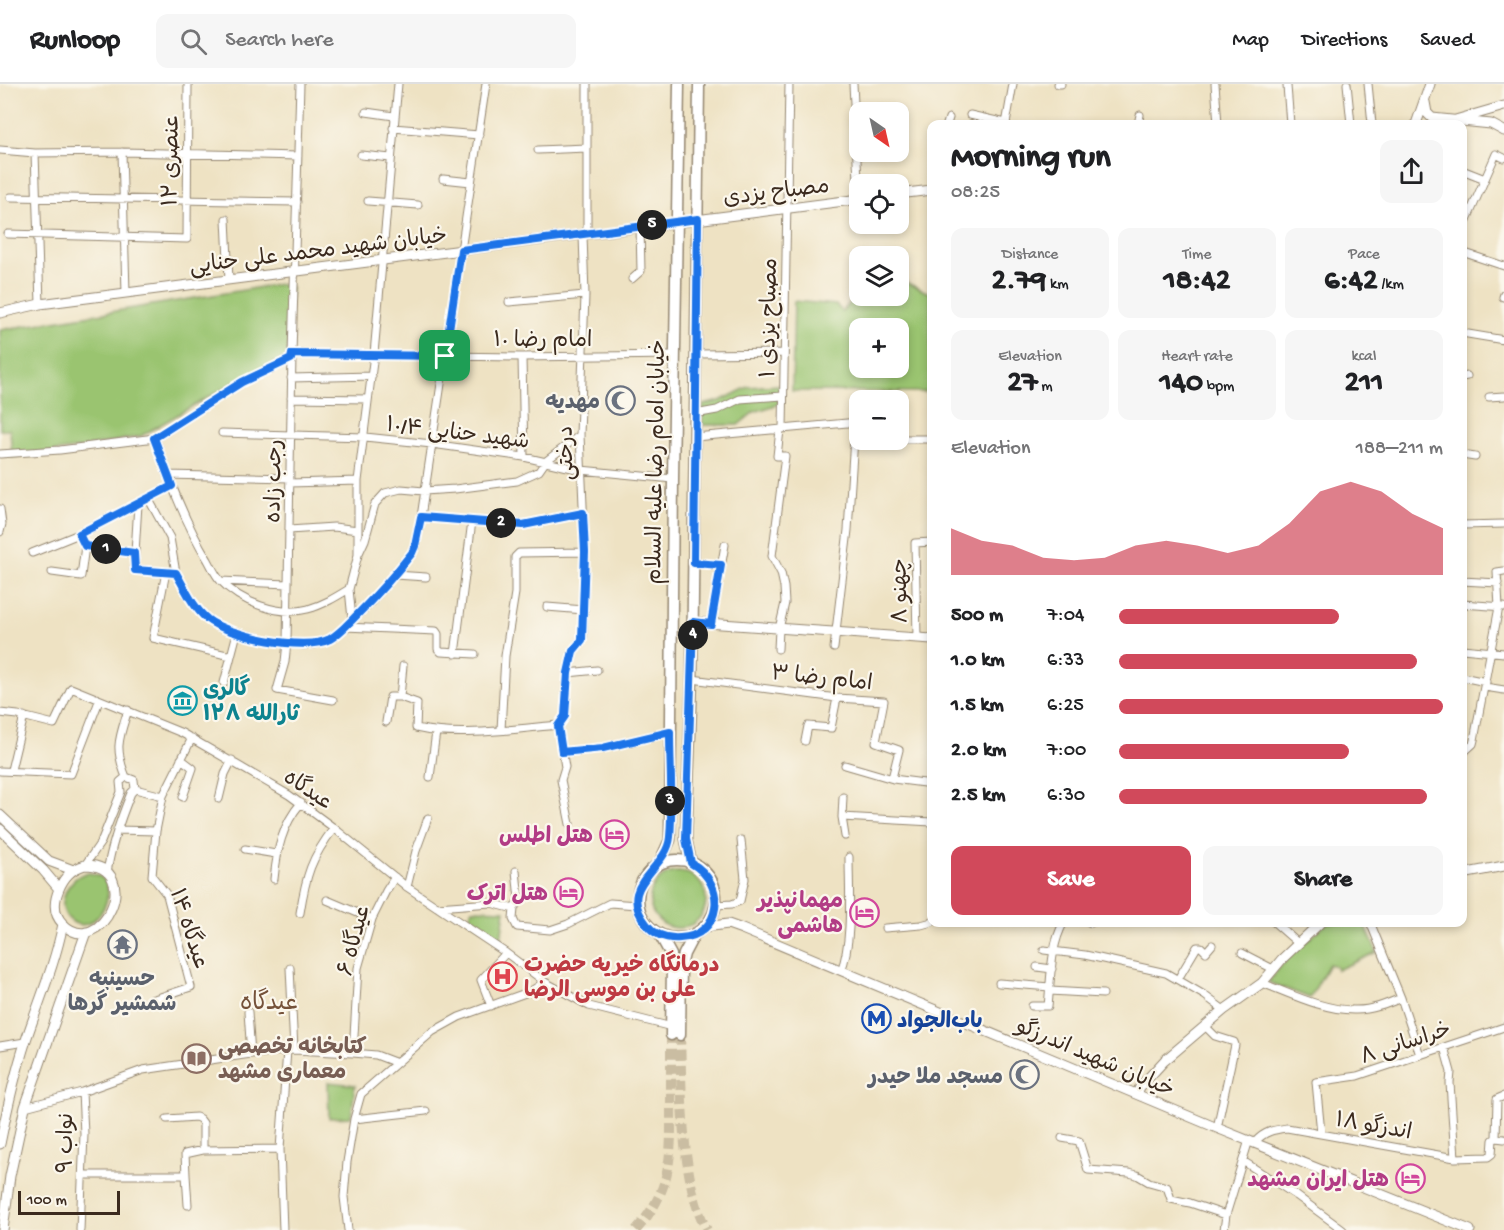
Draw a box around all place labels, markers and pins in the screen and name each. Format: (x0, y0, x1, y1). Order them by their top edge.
pin: 5 (637, 210, 667, 240)
pin (419, 330, 470, 381)
mosque icon: مهدیه (605, 384, 637, 416)
place label: مهدیه (545, 391, 600, 417)
pin: 2 (486, 508, 516, 538)
pin: 1 (91, 534, 121, 564)
pin: 4 (678, 620, 708, 650)
place label: گالری ثارالله ۱۲۸ (203, 674, 300, 729)
museum icon: گالری ثارالله ۱۲۸ (166, 684, 198, 716)
pin: 3 (655, 786, 685, 816)
hotel icon: هتل اطلس (598, 818, 630, 850)
place label: هتل اطلس (499, 825, 593, 851)
hotel icon: هتل اترک (553, 876, 585, 908)
place label: هتل اترک (467, 883, 548, 909)
place label: مهمانپذیر هاشمی (755, 890, 843, 941)
hotel icon: مهمانپذیر هاشمی (848, 896, 880, 928)
temple icon: حسینیه شمشیر گرها (106, 929, 138, 961)
place label: درمانگاه خیریه حضرت علی بن موسی الرضا (524, 950, 719, 1005)
hospital icon: درمانگاه خیریه حضرت علی بن موسی الرضا (487, 960, 519, 992)
place label: حسینیه شمشیر گرها (68, 968, 176, 1019)
metro station icon: باب‌الجواد (860, 1003, 892, 1035)
place label: باب‌الجواد (897, 1010, 983, 1036)
place label: کتابخانه تخصصی معماری مشهد (218, 1036, 367, 1087)
library icon: کتابخانه تخصصی معماری مشهد (181, 1042, 213, 1074)
mosque icon: مسجد ملا حیدر (1008, 1059, 1040, 1091)
place label: مسجد ملا حیدر (867, 1066, 1003, 1092)
hotel icon: هتل ایران مشهد (1394, 1162, 1426, 1194)
place label: هتل ایران مشهد (1247, 1169, 1389, 1195)

